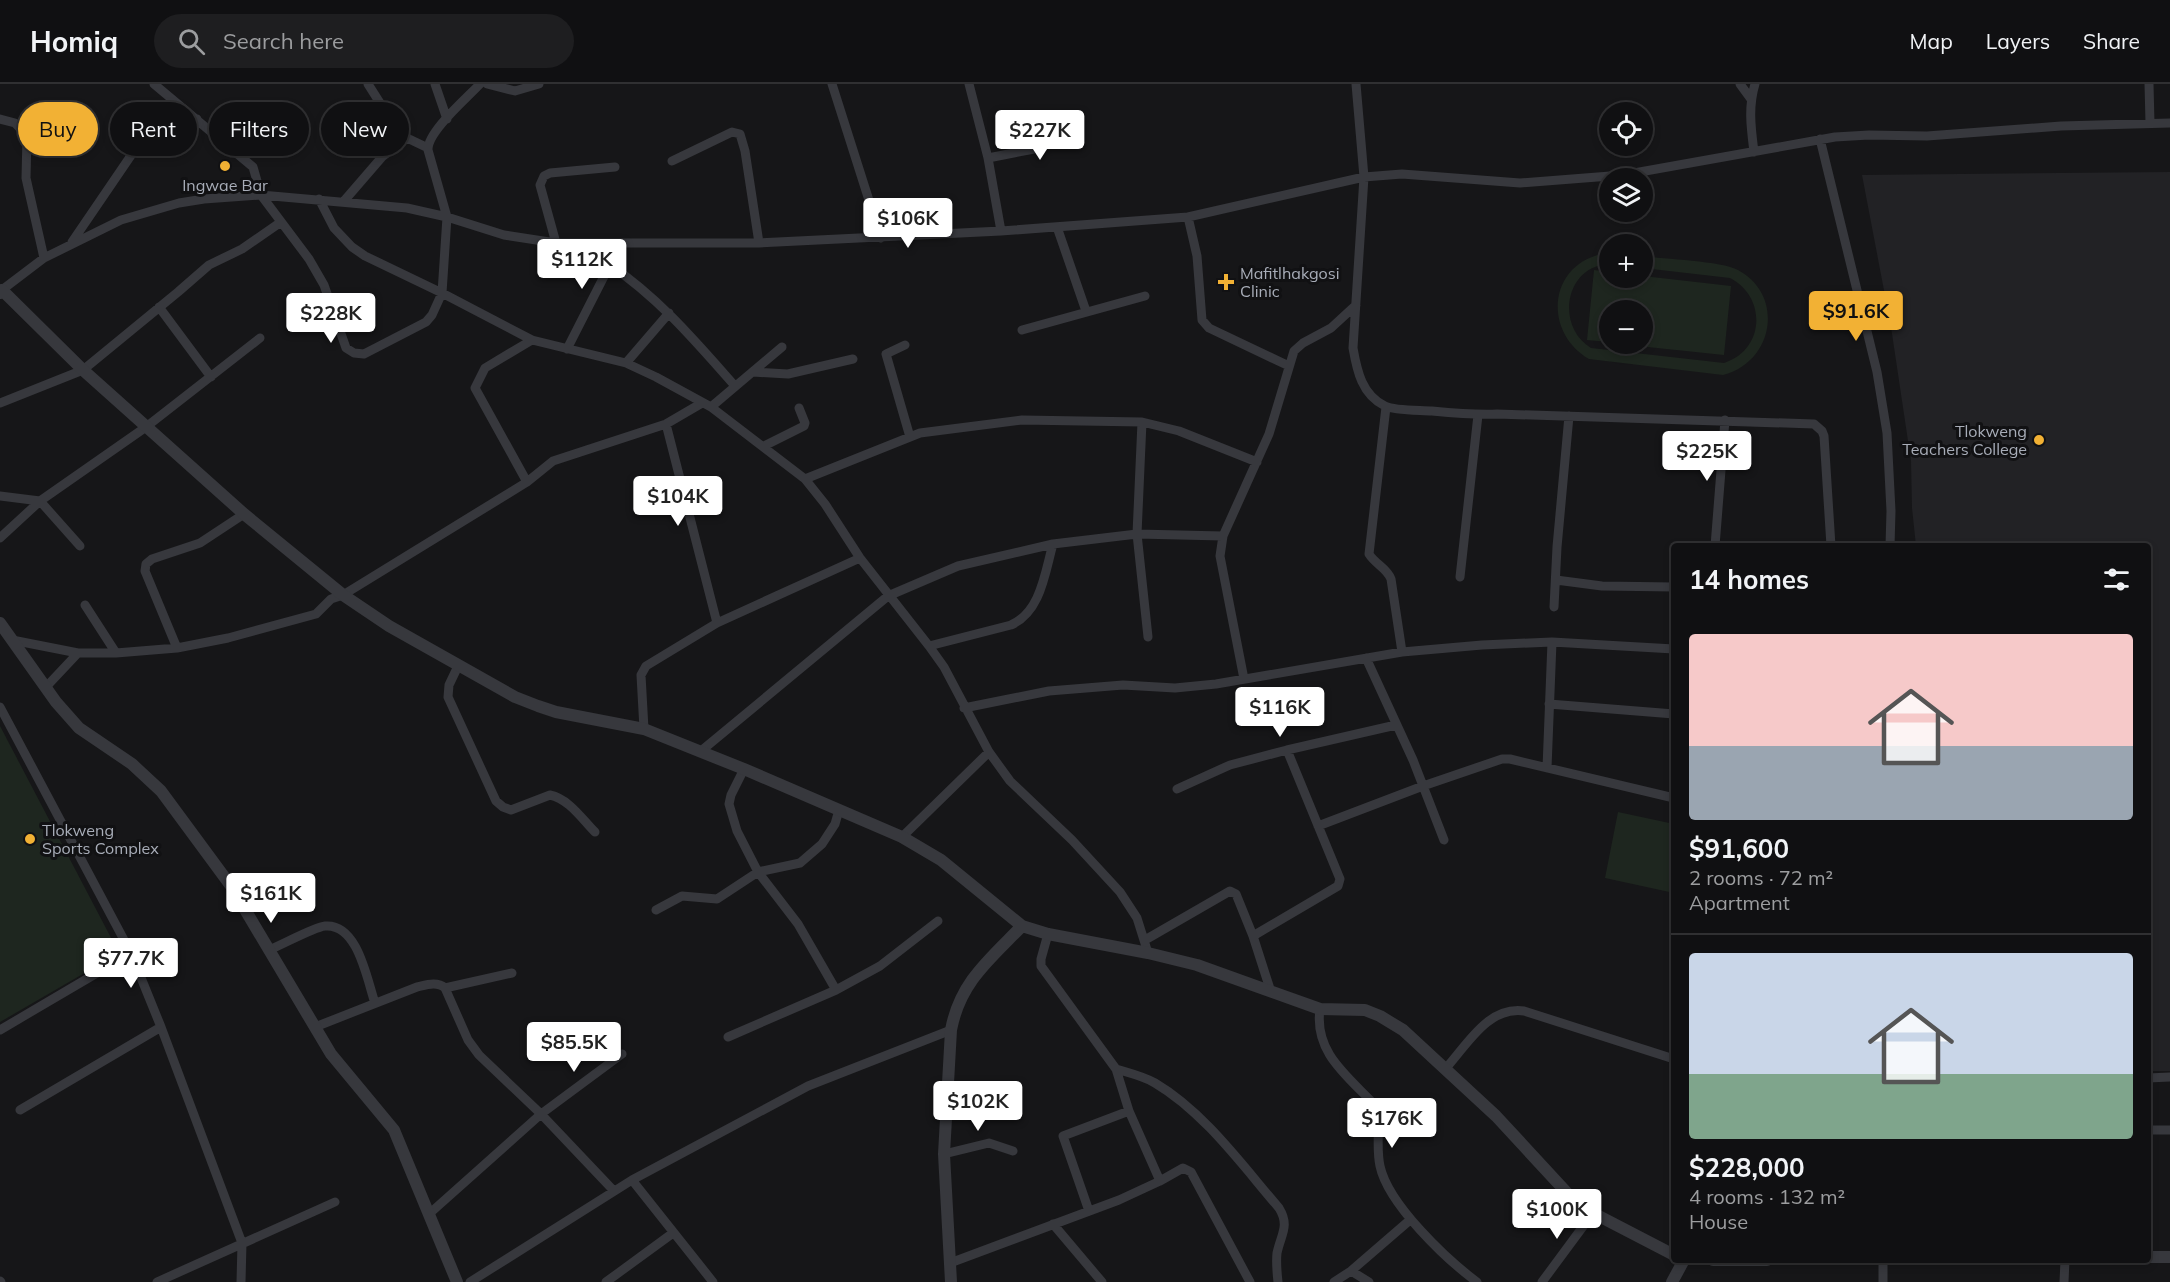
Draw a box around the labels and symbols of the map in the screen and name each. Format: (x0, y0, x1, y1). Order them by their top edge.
pin: $227K (998, 110, 1082, 161)
marker: Ingwae Bar (218, 159, 232, 173)
place label: Ingwae Bar (182, 175, 268, 195)
pin: $106K (866, 198, 950, 249)
pin: $112K (540, 239, 624, 290)
place label: Mafitlhakgosi Clinic (1240, 263, 1339, 301)
marker: Mafitlhakgosi Clinic (1217, 273, 1235, 291)
pin: $91.6K (1807, 291, 1905, 342)
pin: $228K (289, 293, 373, 344)
place label: Tlokweng Teachers College (1902, 421, 2027, 459)
pin: $225K (1665, 431, 1749, 482)
marker: Tlokweng Teachers College (2032, 433, 2046, 447)
pin: $104K (636, 476, 720, 527)
pin: $116K (1238, 687, 1322, 738)
place label: Tlokweng Sports Complex (42, 820, 159, 858)
marker: Tlokweng Sports Complex (23, 832, 37, 846)
pin: $161K (229, 873, 313, 924)
pin: $77.7K (82, 938, 180, 989)
pin: $85.5K (525, 1022, 623, 1073)
pin: $102K (936, 1081, 1020, 1132)
pin: $176K (1350, 1098, 1434, 1149)
pin: $100K (1515, 1189, 1599, 1240)

